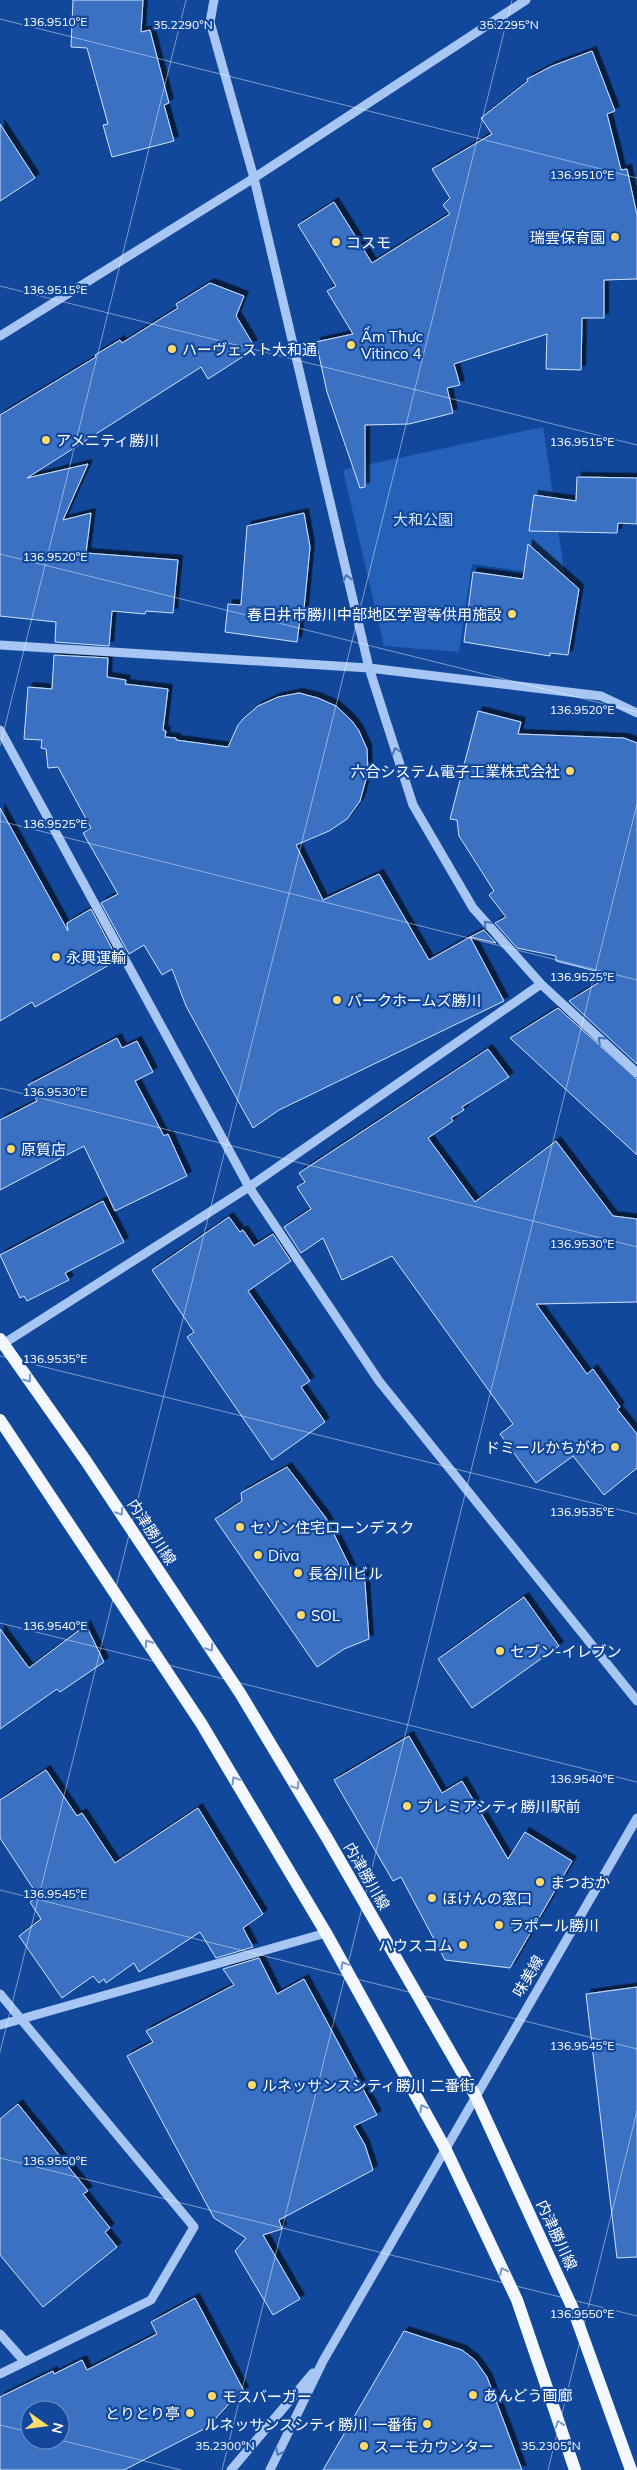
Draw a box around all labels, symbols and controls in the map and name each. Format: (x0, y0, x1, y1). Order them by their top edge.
text: 136.9510°E (23, 14, 87, 29)
text: 35.2290°N (153, 17, 213, 32)
text: 35.2295°N (479, 17, 539, 32)
text: 136.9510°E (550, 167, 614, 182)
place label: 瑞雲保育園 (530, 228, 605, 247)
marker: 瑞雲保育園 (609, 231, 621, 243)
place label: コスモ (346, 233, 391, 252)
marker: コスモ (330, 236, 342, 248)
text: 136.9515°E (23, 282, 87, 297)
place label: Ẩm Thực Vitinco 4 (361, 326, 423, 363)
marker: Ẩm Thực Vitinco 4 (345, 339, 357, 351)
place label: ハーヴェスト大和通 (182, 340, 317, 359)
marker: ハーヴェスト大和通 (166, 343, 178, 355)
place label: アメニティ勝川 (56, 431, 159, 450)
marker: アメニティ勝川 (40, 434, 52, 446)
text: 136.9515°E (550, 434, 614, 449)
park label: 大和公園 (393, 510, 453, 529)
text: 136.9520°E (23, 549, 87, 564)
one-way arrow (342, 574, 353, 583)
place label: 春日井市勝川中部地区学習等供用施設 (247, 605, 502, 624)
marker: 春日井市勝川中部地区学習等供用施設 (506, 608, 518, 620)
text: 136.9520°E (550, 702, 614, 717)
one-way arrow (392, 748, 402, 756)
place label: 六合システム電子工業株式会社 (350, 762, 560, 781)
marker: 六合システム電子工業株式会社 (564, 765, 576, 777)
text: 136.9525°E (23, 816, 87, 831)
one-way arrow (484, 921, 493, 930)
place label: 永興運輸 (66, 948, 126, 967)
marker: 永興運輸 (50, 951, 62, 963)
text: 136.9525°E (550, 969, 614, 984)
place label: パークホームズ勝川 (347, 991, 482, 1010)
marker: パークホームズ勝川 (331, 994, 343, 1006)
one-way arrow (598, 1037, 607, 1046)
text: 136.9530°E (23, 1084, 87, 1099)
place label: 原質店 (21, 1140, 66, 1159)
marker: 原質店 (5, 1143, 17, 1155)
text: 136.9530°E (550, 1236, 614, 1251)
text: 136.9535°E (23, 1351, 87, 1366)
one-way arrow (22, 1373, 31, 1383)
place label: ドミールかちがわ (485, 1438, 605, 1457)
marker: ドミールかちがわ (609, 1441, 621, 1453)
street label: 内津勝川線 (124, 1495, 180, 1569)
text: 136.9535°E (550, 1504, 614, 1519)
one-way arrow (114, 1507, 123, 1516)
place label: セゾン住宅ローンデスク (250, 1518, 414, 1537)
marker: セゾン住宅ローンデスク (234, 1521, 246, 1533)
place label: Diva (268, 1546, 300, 1565)
marker: Diva (252, 1549, 264, 1561)
place label: 長谷川ビル (308, 1564, 383, 1583)
marker: 長谷川ビル (292, 1567, 304, 1579)
place label: SOL (311, 1606, 340, 1625)
marker: SOL (295, 1609, 307, 1621)
text: 136.9540°E (23, 1618, 87, 1633)
one-way arrow (145, 1639, 154, 1648)
one-way arrow (204, 1642, 213, 1652)
place label: セブン-イレブン (510, 1642, 621, 1661)
marker: セブン-イレブン (494, 1645, 506, 1657)
text: 136.9540°E (550, 1771, 614, 1786)
one-way arrow (232, 1776, 242, 1785)
one-way arrow (289, 1780, 299, 1789)
place label: プレミアシティ勝川駅前 (417, 1797, 581, 1816)
marker: プレミアシティ勝川駅前 (401, 1800, 413, 1812)
street label: 内津勝川線 (340, 1839, 394, 1913)
place label: まつおか (550, 1873, 610, 1892)
marker: まつおか (534, 1876, 546, 1888)
text: 136.9545°E (23, 1886, 87, 1901)
place label: ほけんの窓口 (442, 1889, 532, 1908)
marker: ほけんの窓口 (426, 1892, 438, 1904)
place label: ラポール勝川 (509, 1916, 599, 1935)
marker: ラポール勝川 (493, 1919, 505, 1931)
place label: ハウスコム (378, 1936, 453, 1955)
marker: ハウスコム (457, 1939, 469, 1951)
street label: 味美線 (509, 1952, 547, 2000)
one-way arrow (340, 1961, 350, 1970)
text: 136.9545°E (550, 2038, 614, 2053)
place label: ルネッサンスシティ勝川 二番街 (262, 2076, 475, 2095)
marker: ルネッサンスシティ勝川 二番街 (246, 2079, 258, 2091)
one-way arrow (419, 2104, 429, 2113)
text: 136.9550°E (23, 2153, 87, 2168)
street label: 内津勝川線 (533, 2197, 581, 2273)
one-way arrow (500, 2268, 510, 2277)
text: 136.9550°E (550, 2306, 614, 2321)
place label: あんどう画廊 (483, 2386, 573, 2405)
place label: モスバーガー (222, 2387, 312, 2406)
marker: あんどう画廊 (467, 2389, 479, 2401)
marker: モスバーガー (206, 2390, 218, 2402)
north arrow (20, 2400, 70, 2450)
place label: とりとり亭 (105, 2404, 180, 2423)
marker: とりとり亭 (184, 2407, 196, 2419)
place label: ルネッサンスシティ勝川 一番街 (204, 2415, 417, 2434)
marker: ルネッサンスシティ勝川 一番街 (421, 2418, 433, 2430)
one-way arrow (555, 2420, 565, 2429)
text: N (48, 2421, 68, 2435)
place label: スーモカウンター (374, 2437, 494, 2456)
text: 35.2300°N (195, 2438, 255, 2453)
text: 35.2305°N (521, 2438, 581, 2453)
marker: スーモカウンター (358, 2440, 370, 2452)
one-way arrow (275, 2447, 285, 2456)

